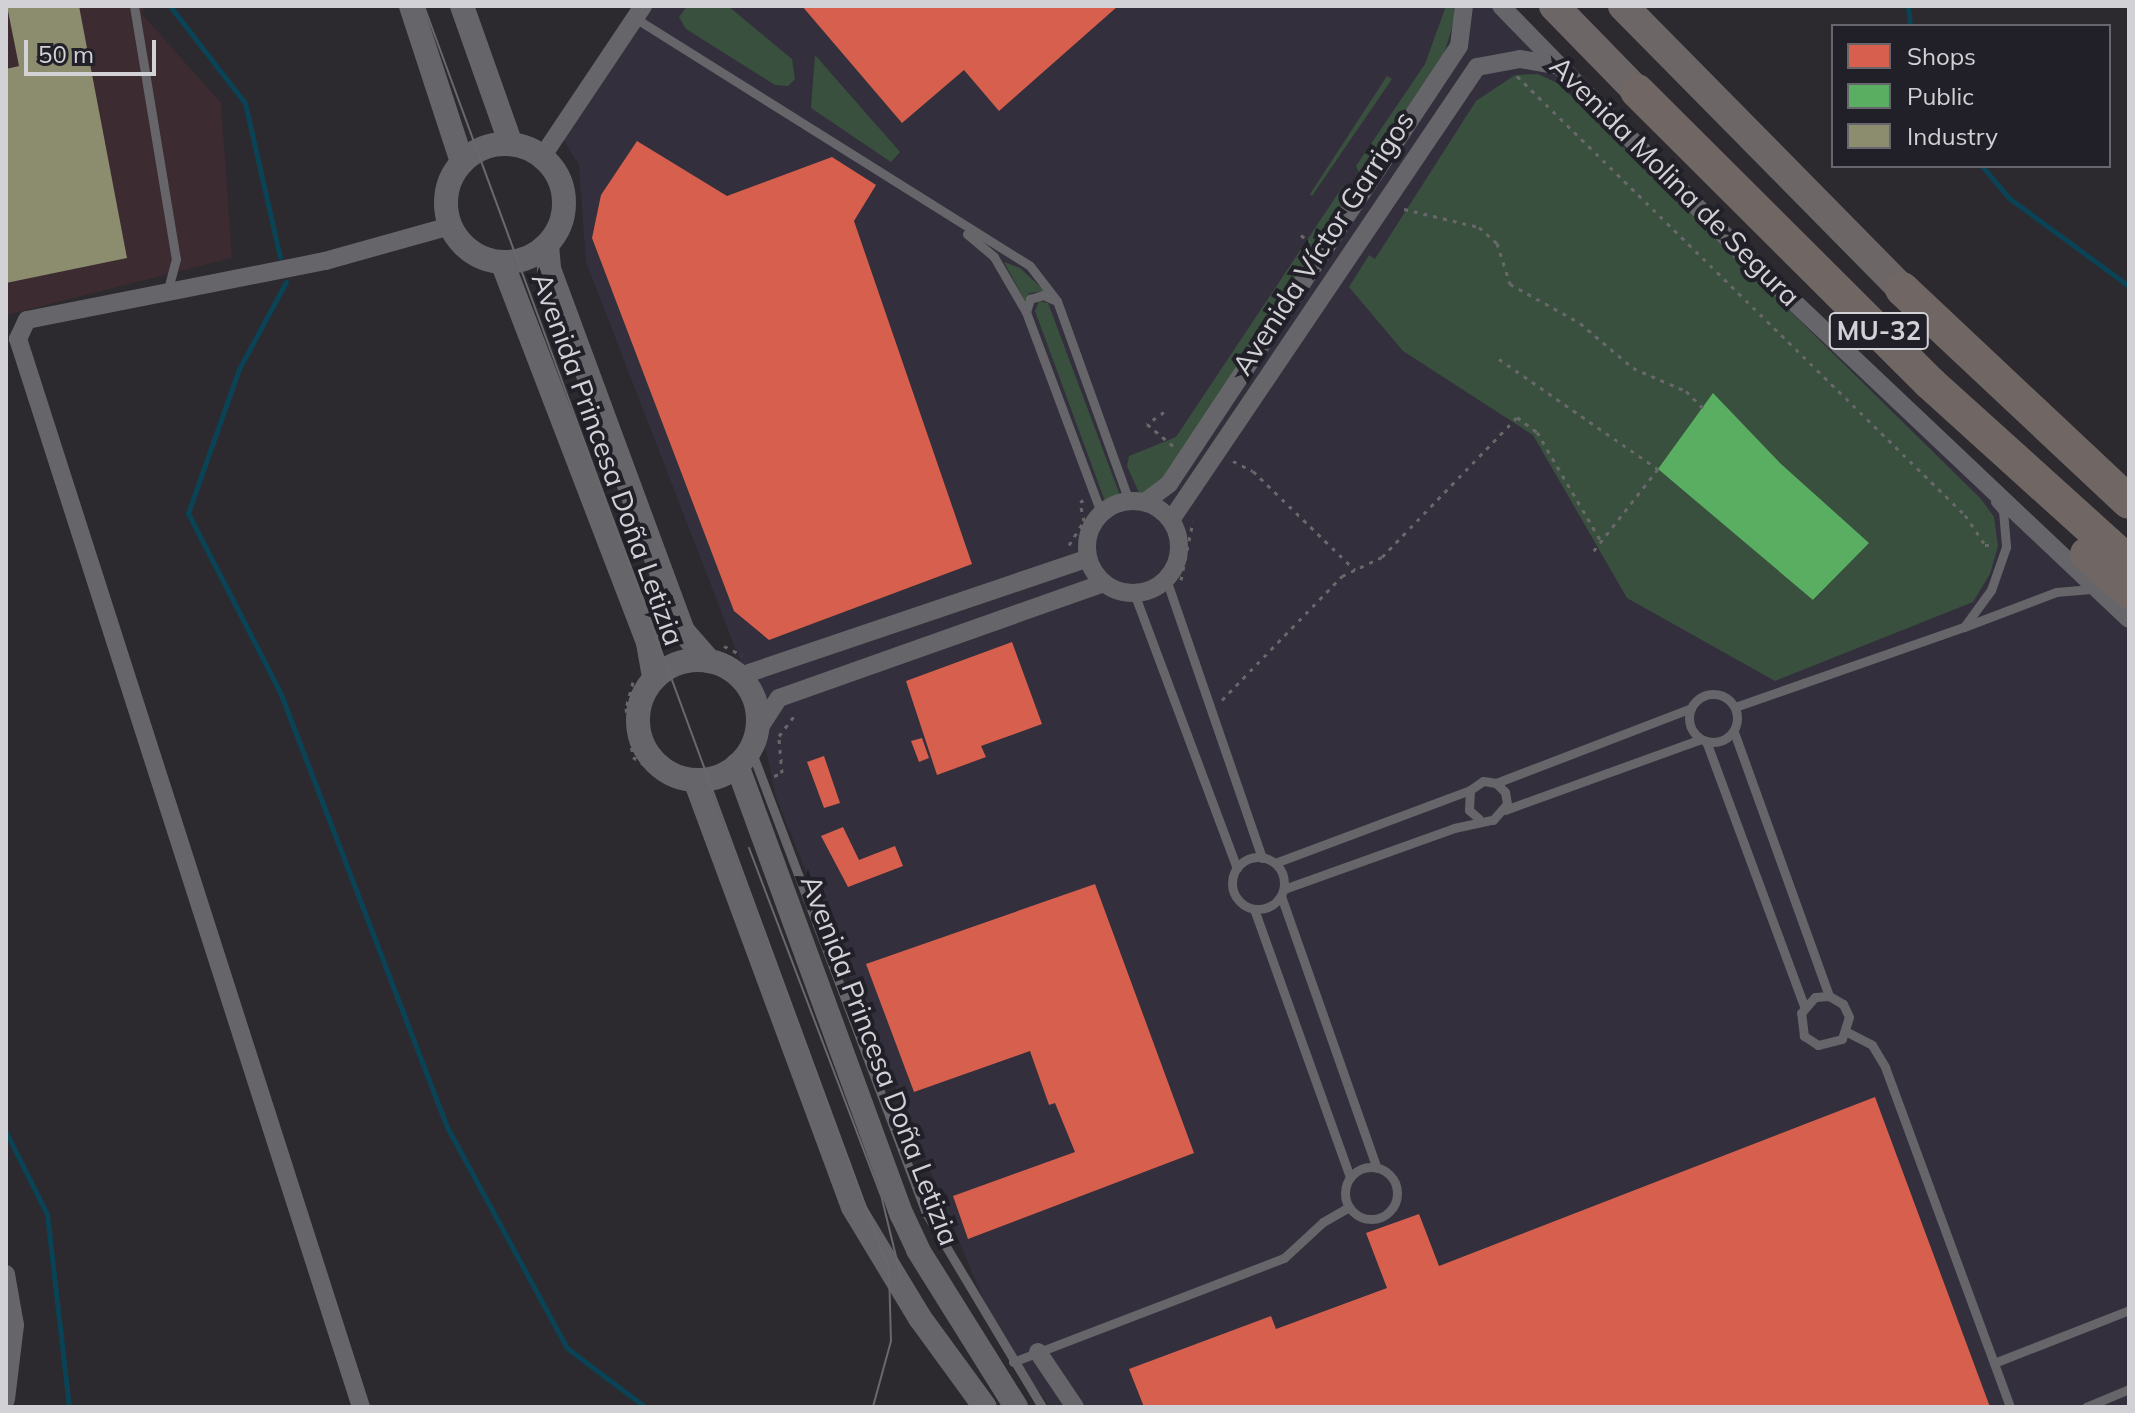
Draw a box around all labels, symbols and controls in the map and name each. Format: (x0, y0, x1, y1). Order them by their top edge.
scale bar (28, 24, 160, 74)
legend (1831, 24, 2111, 168)
text: 50 m (38, 39, 94, 69)
text: Shops (1907, 41, 1976, 71)
street label: Avenida Molina de Segura (1543, 49, 1807, 313)
text: Public (1907, 81, 1974, 111)
street label: Avenida Víctor Garrigos (1225, 105, 1421, 381)
text: Industry (1907, 121, 1998, 151)
street label: Avenida Princesa Doña Letizia (525, 268, 691, 650)
road number: MU-32 (1827, 309, 1931, 353)
street label: Avenida Princesa Doña Letizia (794, 870, 966, 1250)

